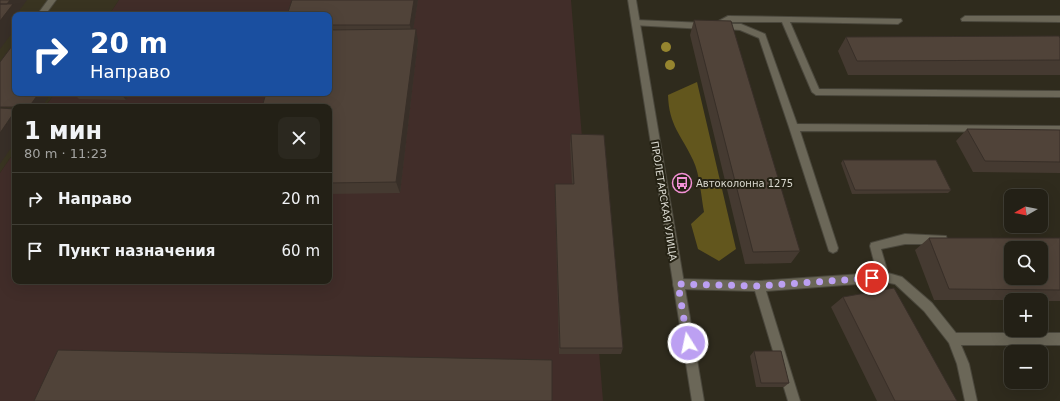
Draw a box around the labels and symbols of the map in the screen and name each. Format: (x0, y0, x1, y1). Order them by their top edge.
street label: ПРОЛЕТАРСКАЯ УЛИЦА (649, 140, 679, 262)
bus stop icon: Автоколонна 1275 (671, 172, 693, 194)
place label: Автоколонна 1275 (696, 178, 793, 189)
north arrow (1004, 189, 1048, 233)
pin (855, 261, 889, 295)
position arrow (667, 322, 709, 364)

